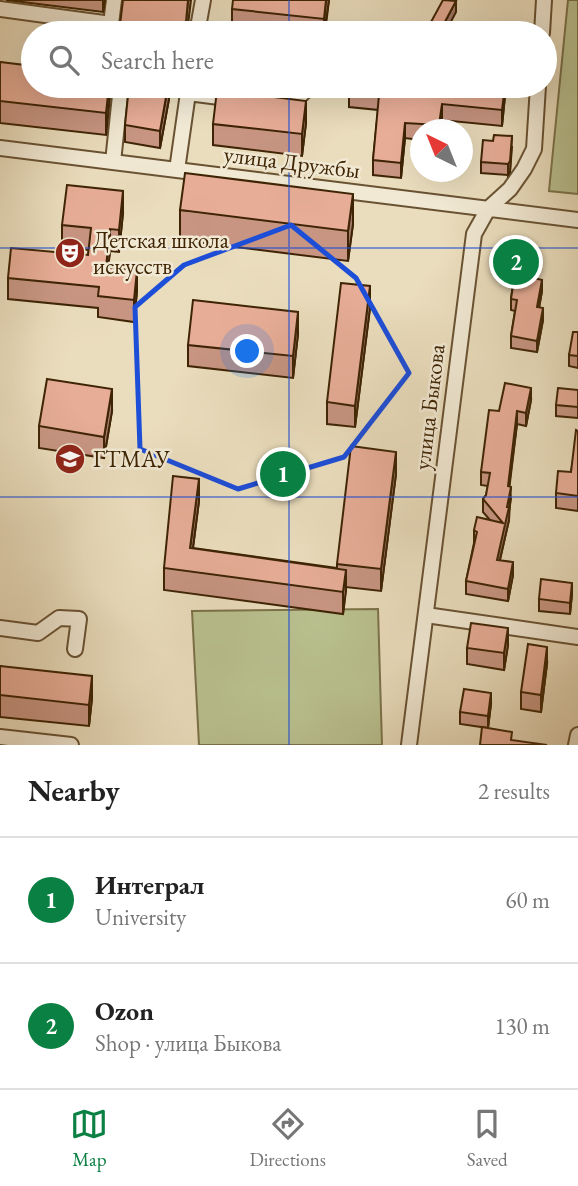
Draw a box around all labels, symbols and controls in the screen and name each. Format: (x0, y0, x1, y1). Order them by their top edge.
search box (21, 21, 557, 98)
icon: search (45, 41, 83, 79)
text: Search here (101, 43, 214, 77)
north arrow (410, 119, 473, 182)
street label: улица Дружбы (222, 139, 362, 185)
place label: Детская школа искусств (93, 225, 230, 281)
theatre icon: Детская школа искусств (53, 236, 87, 270)
pin: 2 (493, 236, 539, 288)
your location (230, 334, 264, 368)
street label: улица Быкова (406, 341, 452, 472)
school or university icon: ГТМАУ (53, 442, 87, 476)
place label: ГТМАУ (93, 444, 170, 474)
pin: 1 (260, 448, 306, 500)
text: Nearby (28, 771, 120, 810)
text: 2 results (478, 776, 550, 806)
text: Интеграл (95, 868, 204, 902)
text: 1 (45, 885, 57, 915)
text: 60 m (505, 885, 550, 915)
text: University (95, 902, 186, 932)
text: Ozon (95, 994, 154, 1028)
text: 2 (45, 1011, 57, 1041)
text: 130 m (494, 1011, 550, 1041)
text: Shop · улица Быкова (95, 1028, 281, 1058)
tab: Map (70, 1105, 108, 1172)
tab: Directions (249, 1105, 326, 1172)
tab: Saved (467, 1105, 508, 1172)

